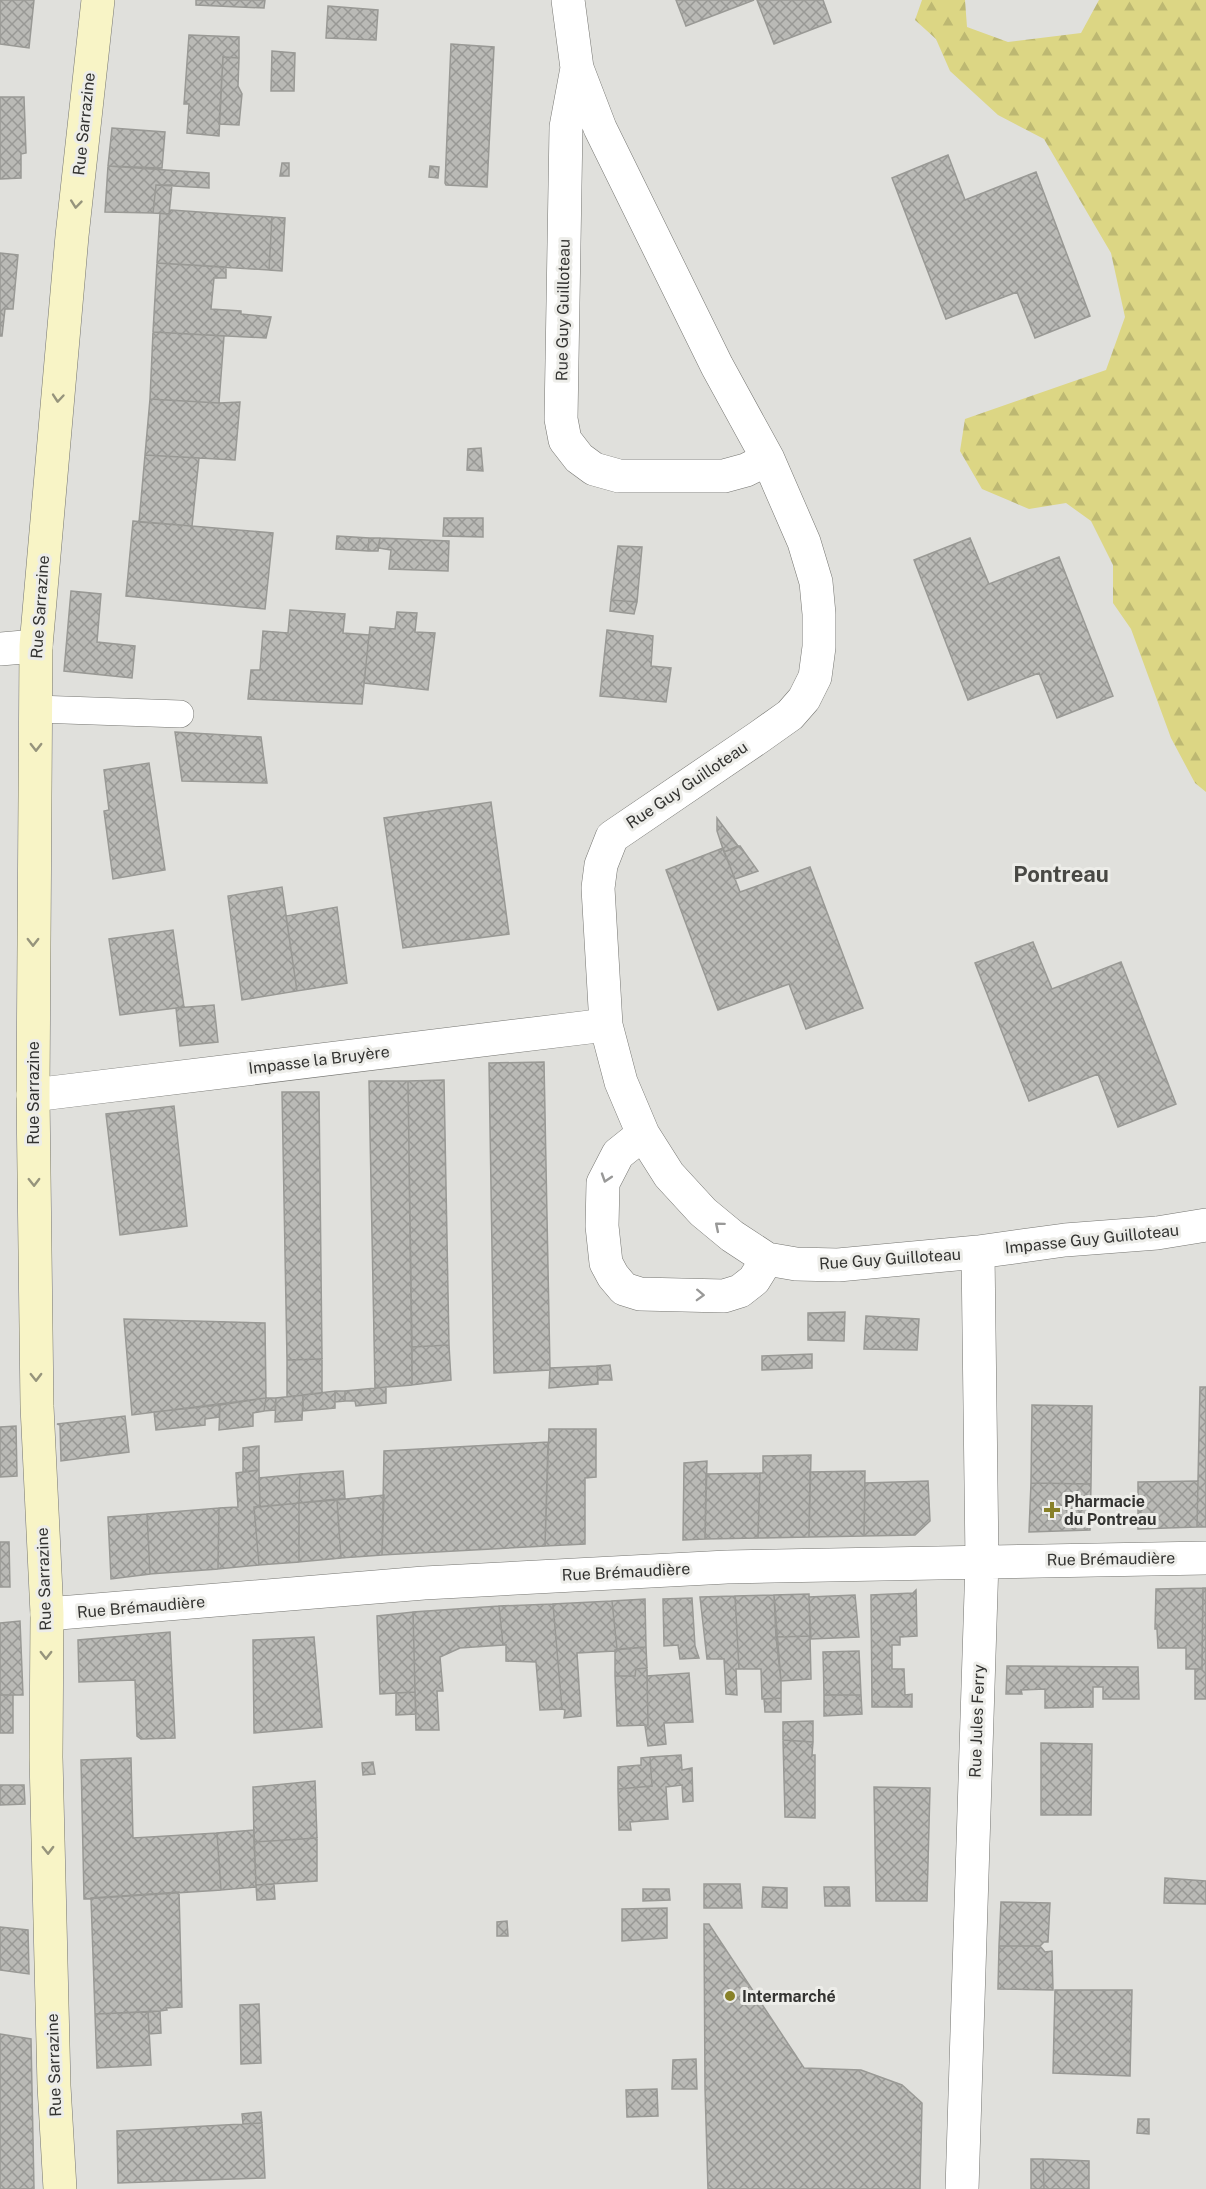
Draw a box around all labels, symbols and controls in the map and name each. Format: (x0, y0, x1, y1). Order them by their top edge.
street label: Rue Sarrazine (69, 72, 99, 176)
one-way arrow (70, 200, 82, 209)
street label: Rue Guy Guilloteau (552, 239, 574, 381)
one-way arrow (52, 394, 65, 403)
street label: Rue Sarrazine (27, 555, 53, 659)
street label: Rue Guy Guilloteau (623, 737, 751, 833)
one-way arrow (30, 742, 42, 751)
district label: Pontreau (1013, 861, 1109, 887)
one-way arrow (27, 937, 40, 946)
street label: Rue Sarrazine (24, 1041, 43, 1145)
street label: Impasse la Bruyère (247, 1042, 391, 1078)
one-way arrow (601, 1172, 613, 1182)
one-way arrow (28, 1177, 40, 1186)
street label: Impasse Guy Guilloteau (1004, 1220, 1180, 1258)
one-way arrow (715, 1222, 726, 1233)
street label: Rue Guy Guilloteau (818, 1245, 962, 1273)
one-way arrow (696, 1289, 705, 1302)
one-way arrow (30, 1372, 43, 1381)
place label: Pharmacie du Pontreau (1064, 1492, 1156, 1529)
marker: Pharmacie du Pontreau (1045, 1503, 1059, 1517)
street label: Rue Sarrazine (33, 1527, 55, 1631)
street label: Rue Brémaudière (1047, 1548, 1175, 1570)
street label: Rue Brémaudière (561, 1559, 691, 1585)
street label: Rue Brémaudière (76, 1592, 206, 1622)
one-way arrow (40, 1651, 52, 1660)
street label: Rue Jules Ferry (966, 1664, 988, 1778)
one-way arrow (42, 1846, 55, 1855)
place label: Intermarché (742, 1987, 836, 2006)
marker: Intermarché (723, 1989, 737, 2003)
street label: Rue Sarrazine (43, 2013, 65, 2117)

